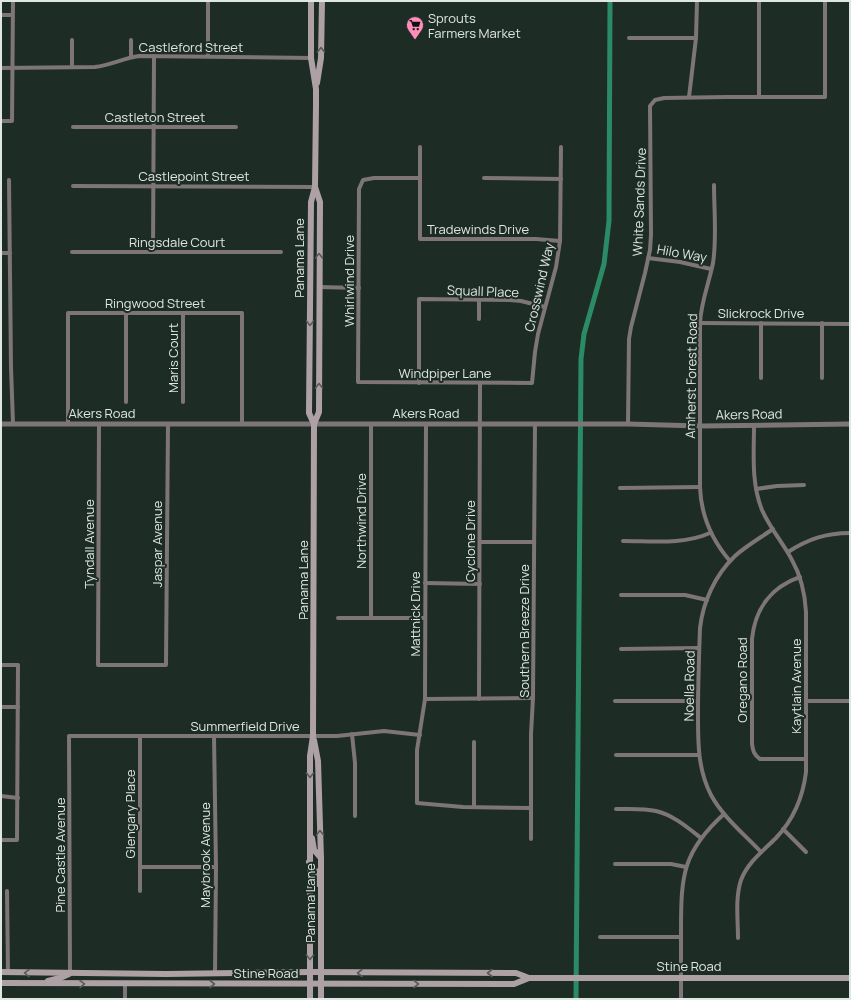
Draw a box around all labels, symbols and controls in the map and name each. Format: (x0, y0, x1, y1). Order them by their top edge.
place label: Sprouts Farmers Market (428, 9, 521, 42)
supermarket icon: Sprouts Farmers Market (405, 15, 425, 40)
street label: Castleford Street (139, 38, 243, 56)
one-way arrow (317, 47, 326, 53)
street label: Castleton Street (105, 108, 205, 126)
street label: White Sands Drive (628, 147, 650, 257)
street label: Castlepoint Street (138, 167, 250, 185)
street label: Panama Lane (290, 218, 308, 298)
street label: Tradewinds Drive (427, 220, 529, 238)
street label: Ringsdale Court (129, 233, 225, 251)
street label: Whirlwind Drive (340, 235, 358, 327)
street label: Crosswind Way (520, 240, 558, 333)
street label: Hilo Way (656, 240, 709, 266)
one-way arrow (315, 253, 324, 259)
street label: Squall Place (447, 281, 520, 301)
street label: Ringwood Street (105, 294, 205, 312)
street label: Slickrock Drive (718, 304, 805, 322)
street label: Amherst Forest Road (681, 313, 701, 439)
one-way arrow (306, 320, 314, 326)
street label: Maris Court (164, 323, 182, 393)
street label: Windpiper Lane (399, 364, 492, 382)
one-way arrow (315, 383, 323, 389)
street label: Akers Road (69, 404, 135, 422)
street label: Akers Road (393, 404, 459, 422)
street label: Akers Road (715, 404, 783, 424)
street label: Northwind Drive (352, 473, 370, 569)
street label: Tyndall Avenue (80, 499, 98, 589)
street label: Jaspar Avenue (148, 500, 166, 587)
street label: Cyclone Drive (461, 500, 479, 582)
street label: Panama Lane (294, 540, 312, 620)
street label: Southern Breeze Drive (515, 564, 533, 698)
street label: Mattnick Drive (406, 571, 424, 657)
street label: Oregano Road (733, 637, 751, 723)
street label: Kaytlain Avenue (787, 638, 805, 734)
street label: Noella Road (679, 650, 699, 722)
street label: Summerfield Drive (190, 717, 300, 735)
street label: Glengary Place (121, 769, 139, 859)
one-way arrow (306, 772, 314, 778)
street label: Pine Castle Avenue (51, 797, 69, 913)
street label: Maybrook Avenue (196, 802, 214, 908)
one-way arrow (316, 830, 324, 836)
street label: Panama Lane (301, 863, 319, 943)
one-way arrow (306, 954, 314, 960)
street label: Stine Road (657, 957, 721, 975)
street label: Stine Road (234, 964, 298, 982)
one-way arrow (24, 969, 30, 977)
one-way arrow (357, 969, 363, 977)
one-way arrow (487, 969, 493, 977)
one-way arrow (79, 980, 85, 988)
one-way arrow (209, 980, 215, 988)
one-way arrow (413, 980, 419, 988)

